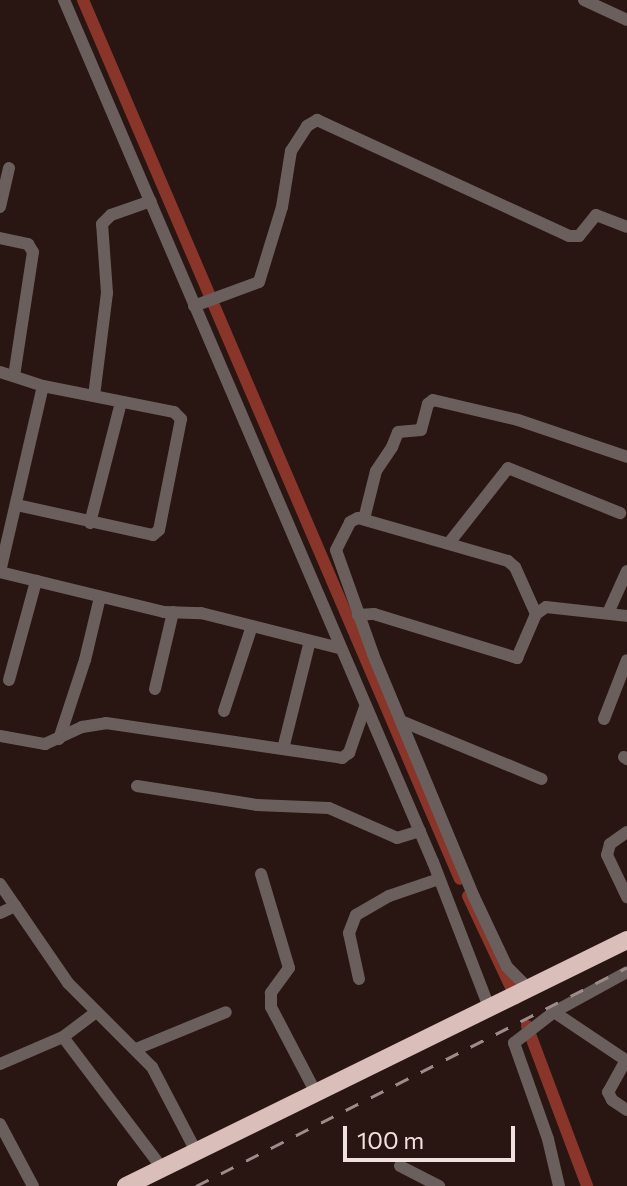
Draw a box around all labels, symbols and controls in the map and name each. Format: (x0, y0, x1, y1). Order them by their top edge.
scale bar (347, 1110, 519, 1160)
text: 100 m (357, 1125, 424, 1154)

